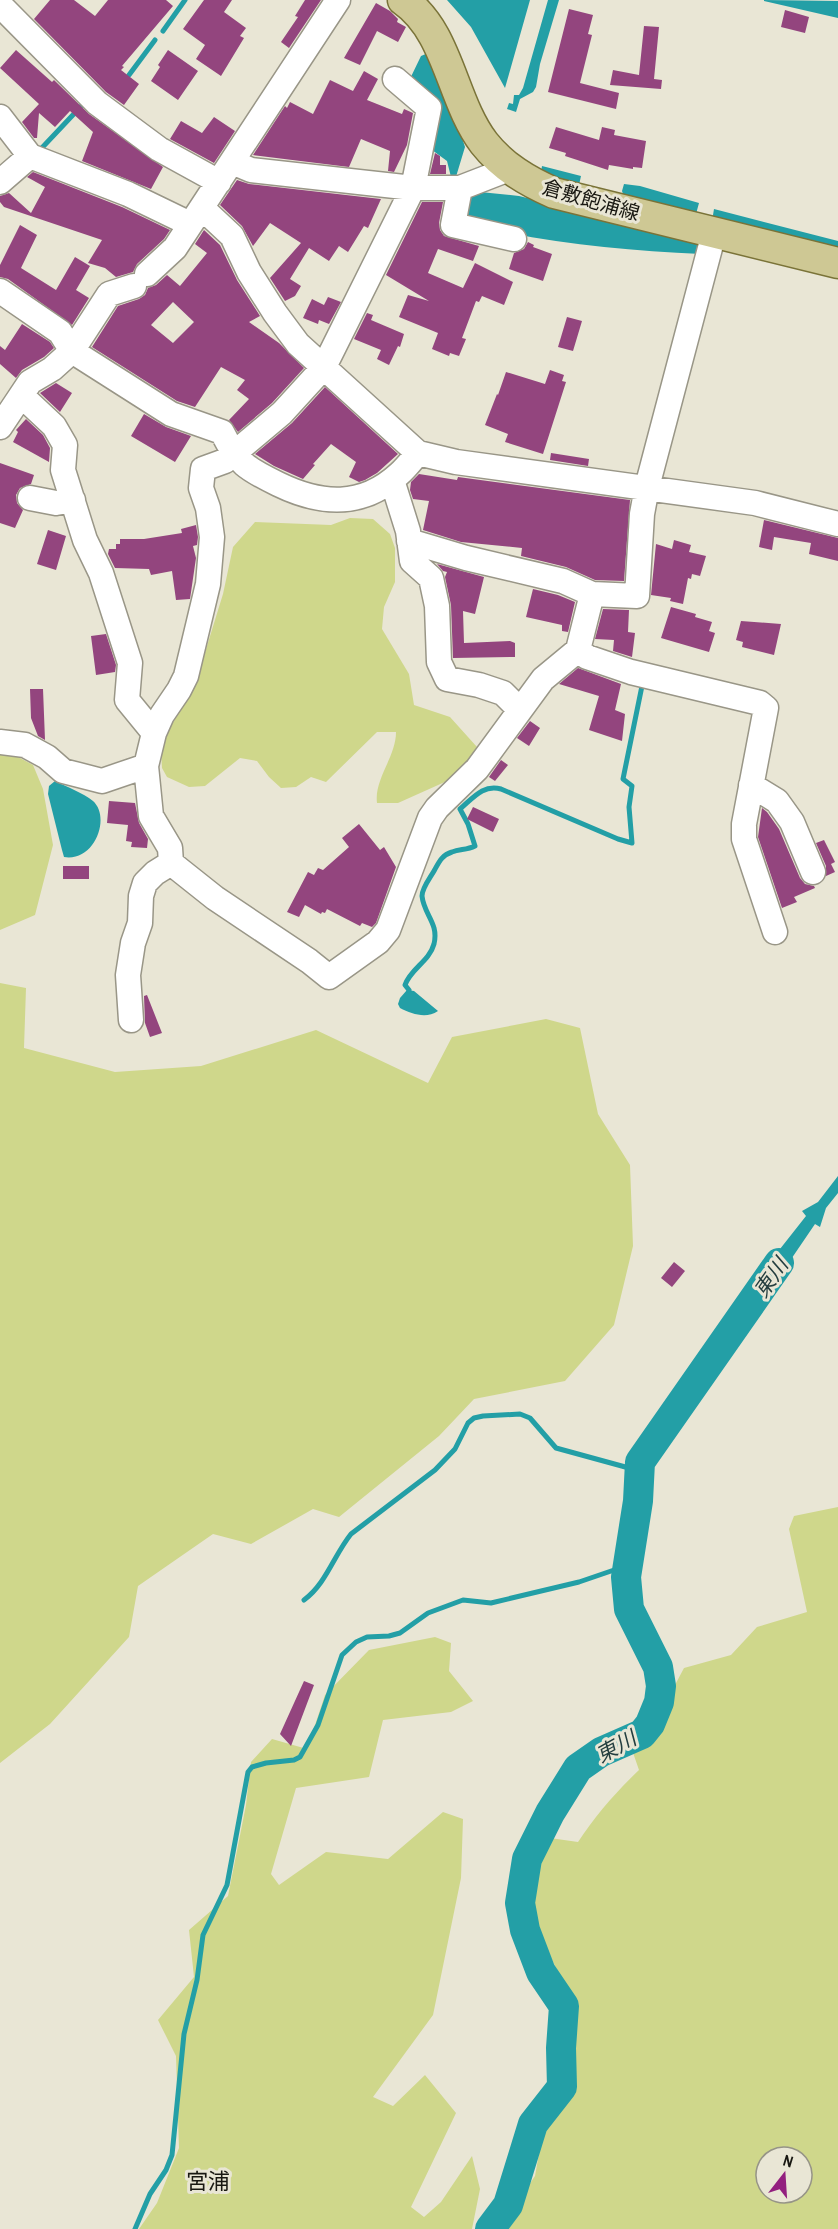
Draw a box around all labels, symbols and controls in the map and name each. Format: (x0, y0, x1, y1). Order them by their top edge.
street label: 倉敷飽浦線 (539, 173, 643, 226)
water label: 東川 (747, 1251, 796, 1303)
water label: 東川 (590, 1723, 643, 1769)
north arrow (754, 2145, 814, 2205)
text: N (781, 2149, 796, 2173)
district label: 宮浦 (186, 2166, 230, 2196)

